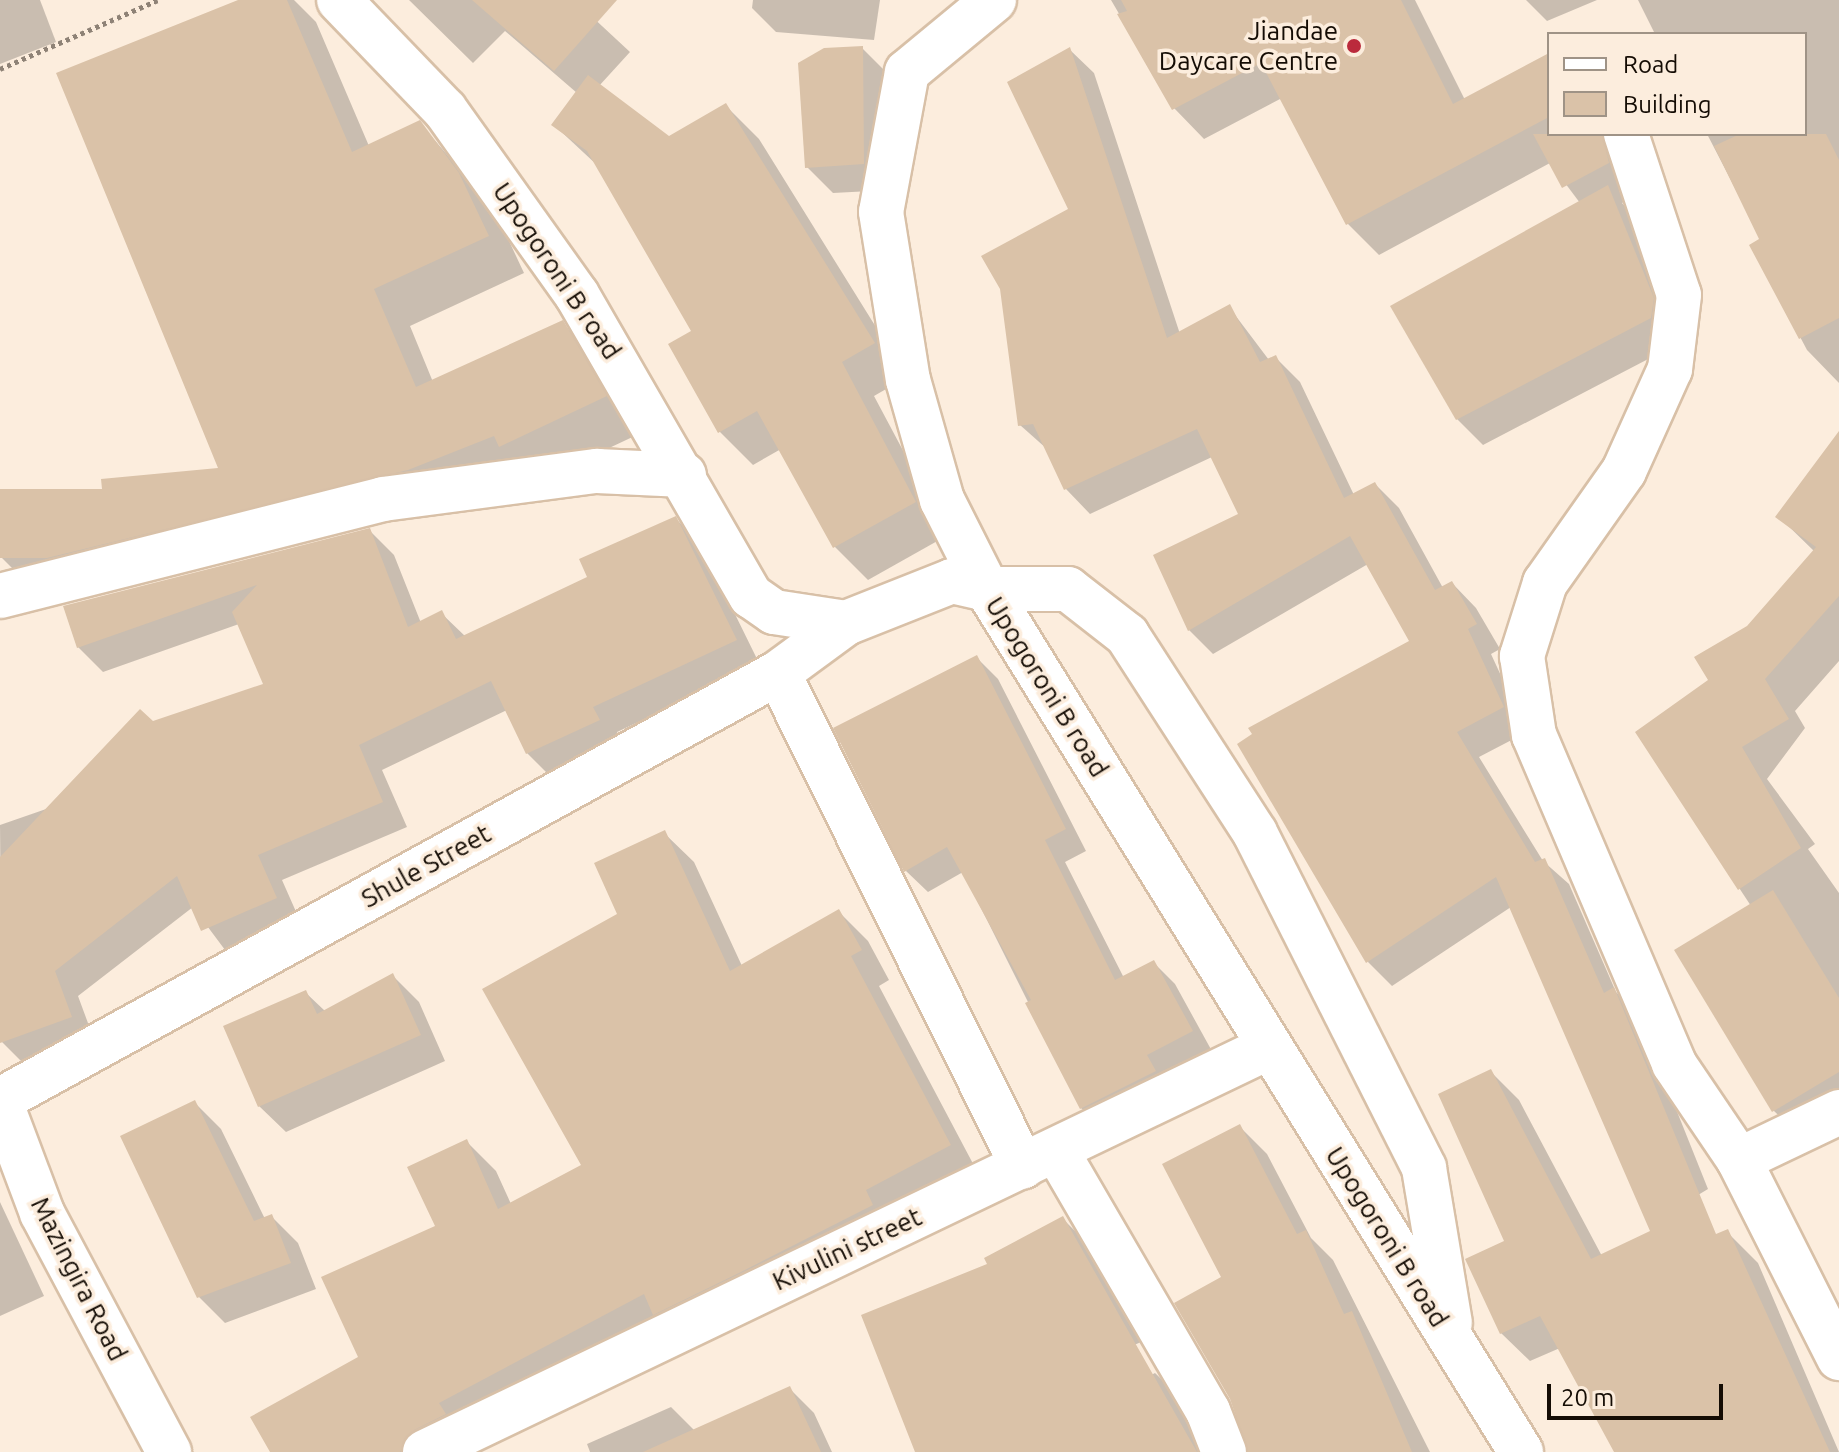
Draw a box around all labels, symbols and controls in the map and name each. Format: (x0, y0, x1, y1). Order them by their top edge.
place label: Jiandae Daycare Centre (1159, 15, 1338, 76)
legend (1547, 32, 1807, 136)
marker: Jiandae Daycare Centre (1345, 37, 1363, 55)
text: Road (1623, 51, 1678, 78)
text: Building (1623, 91, 1711, 118)
street label: Upogoroni B road (486, 177, 628, 365)
street label: Upogoroni B road (979, 591, 1115, 783)
street label: Shule Street (356, 818, 496, 914)
street label: Upogoroni B road (1319, 1141, 1455, 1333)
street label: Mazingira Road (24, 1192, 134, 1366)
street label: Kivulini street (768, 1201, 926, 1297)
scale bar (1551, 1368, 1727, 1418)
text: 20 m (1561, 1384, 1614, 1411)

